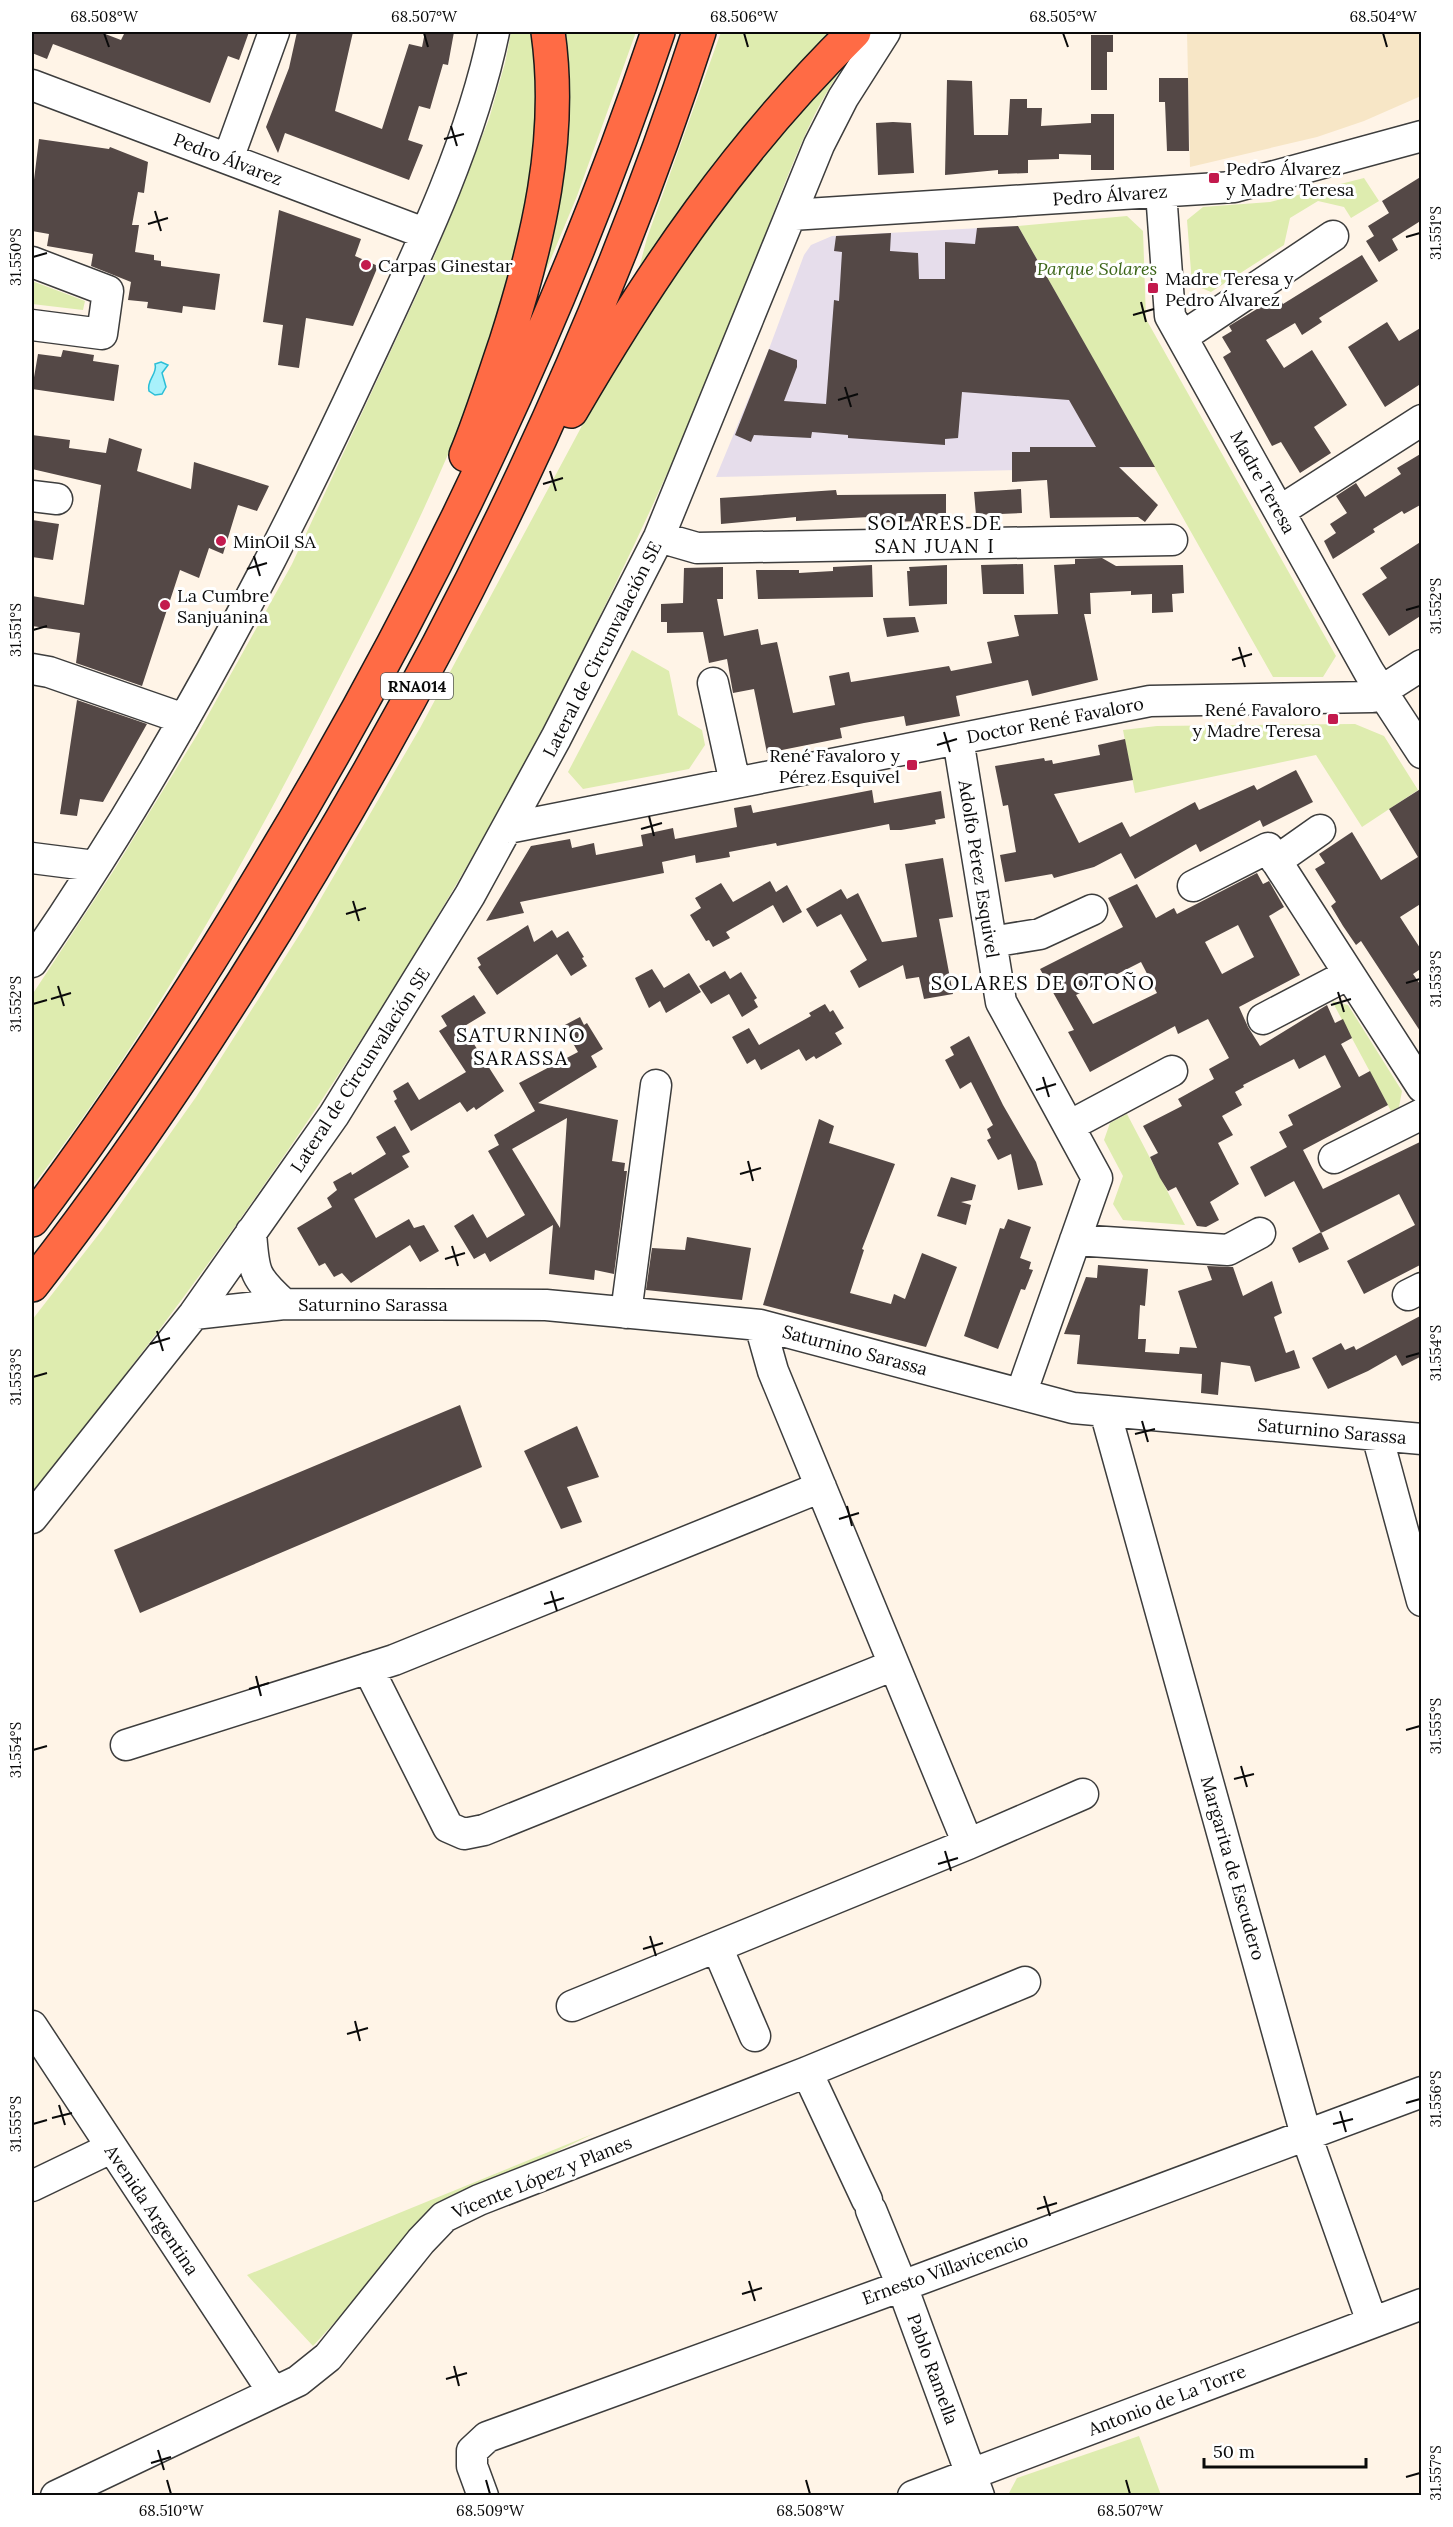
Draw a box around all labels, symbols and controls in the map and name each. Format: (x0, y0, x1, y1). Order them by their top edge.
text: 68.508°W (70, 7, 139, 26)
text: 68.507°W (391, 7, 458, 26)
text: 68.506°W (710, 7, 779, 26)
text: 68.505°W (1029, 7, 1098, 26)
text: 68.504°W (1349, 7, 1418, 26)
street label: Pedro Álvarez (170, 128, 286, 190)
place label: Pedro Álvarez y Madre Teresa (1226, 157, 1354, 201)
marker: Pedro Álvarez y Madre Teresa (1207, 171, 1221, 185)
street label: Pedro Álvarez (1052, 180, 1168, 210)
text: 31.551°S (1426, 206, 1445, 260)
text: 31.550°S (6, 228, 25, 286)
place label: Carpas Ginestar (378, 254, 513, 277)
park label: Parque Solares (1037, 257, 1157, 280)
marker: Carpas Ginestar (359, 258, 373, 272)
place label: Madre Teresa y Pedro Álvarez (1165, 267, 1294, 311)
marker: Madre Teresa y Pedro Álvarez (1146, 281, 1160, 295)
street label: Madre Teresa (1225, 426, 1301, 538)
district label: SOLARES DE SAN JUAN I (867, 510, 1003, 558)
place label: MinOil SA (233, 530, 316, 553)
marker: MinOil SA (214, 534, 228, 548)
street label: Lateral de Circunvalación SE (537, 537, 667, 761)
text: 31.552°S (1426, 578, 1445, 634)
place label: La Cumbre Sanjuanina (177, 584, 269, 628)
marker: La Cumbre Sanjuanina (158, 598, 172, 612)
text: 31.551°S (6, 603, 25, 657)
road number: RNA014 (381, 673, 453, 699)
street label: Doctor René Favaloro (965, 692, 1145, 748)
place label: René Favaloro y Madre Teresa (1193, 698, 1321, 742)
marker: René Favaloro y Madre Teresa (1326, 712, 1340, 726)
place label: René Favaloro y Pérez Esquivel (769, 744, 900, 788)
marker: René Favaloro y Pérez Esquivel (905, 758, 919, 772)
street label: Adolfo Pérez Esquivel (953, 777, 1004, 960)
text: 31.553°S (1426, 951, 1445, 1007)
street label: Lateral de Circunvalación SE (285, 963, 435, 1177)
district label: SOLARES DE OTOÑO (931, 970, 1155, 995)
text: 31.552°S (6, 976, 25, 1032)
district label: SATURNINO SARASSA (456, 1022, 586, 1070)
street label: Saturnino Sarassa (298, 1293, 448, 1316)
street label: Saturnino Sarassa (780, 1320, 930, 1380)
text: 31.554°S (1426, 1325, 1445, 1381)
text: 31.553°S (6, 1349, 25, 1405)
street label: Saturnino Sarassa (1257, 1413, 1407, 1449)
text: 31.555°S (1426, 1698, 1445, 1754)
text: 31.554°S (6, 1722, 25, 1778)
street label: Margarita de Escudero (1196, 1773, 1270, 1963)
text: 31.556°S (1426, 2070, 1445, 2128)
text: 31.555°S (6, 2096, 25, 2152)
street label: Vicente López y Planes (448, 2130, 635, 2224)
street label: Avenida Argentina (99, 2140, 204, 2279)
street label: Ernesto Villavicencio (859, 2228, 1031, 2310)
street label: Pablo Ramella (902, 2310, 964, 2428)
street label: Antonio de La Torre (1084, 2359, 1249, 2441)
scale bar (1204, 2431, 1366, 2469)
text: 50 m (1213, 2440, 1255, 2463)
text: 31.557°S (1426, 2445, 1445, 2501)
text: 68.510°W (139, 2501, 204, 2520)
text: 68.509°W (456, 2501, 525, 2520)
text: 68.508°W (776, 2501, 845, 2520)
text: 68.507°W (1097, 2501, 1164, 2520)

